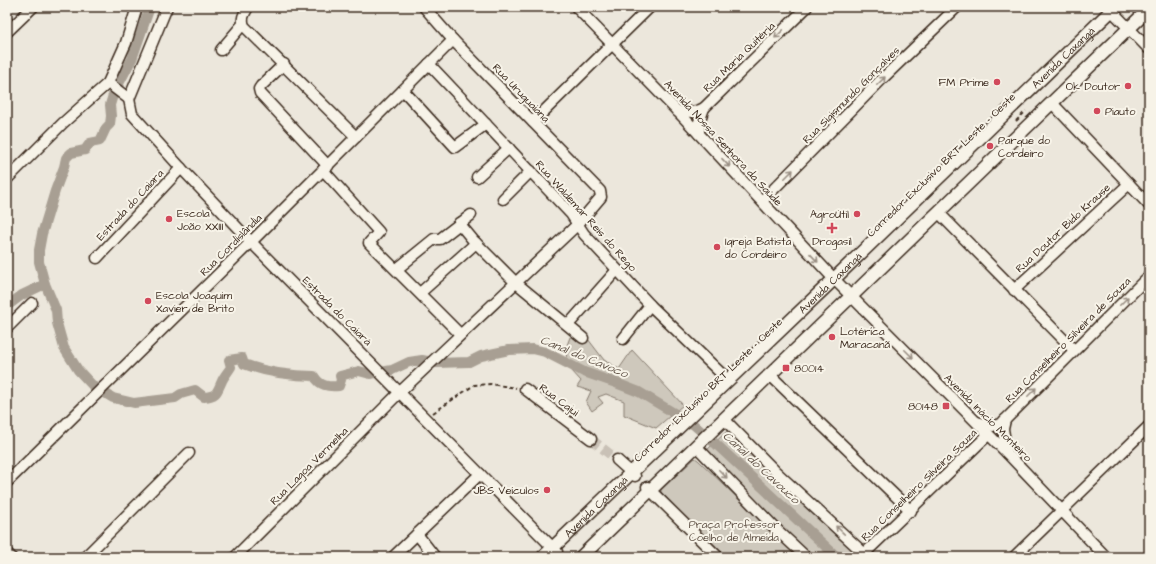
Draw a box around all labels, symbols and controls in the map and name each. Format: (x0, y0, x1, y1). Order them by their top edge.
street label: Rua Maria Quitéria (700, 18, 779, 95)
street label: Avenida Caxangá (1028, 23, 1098, 92)
one-way arrow (774, 29, 784, 39)
street label: Rua Sigismundo Gonçalves (799, 43, 904, 148)
street label: Rua Uruguaiana (488, 60, 553, 127)
place label: FM Prime (939, 75, 989, 90)
one-way arrow (876, 76, 886, 86)
street label: Avenida Nossa Senhora da Saúde (660, 77, 786, 209)
marker: FM Prime (992, 77, 1002, 87)
place label: Ok Doutor (1066, 79, 1120, 94)
marker: Ok Doutor (1123, 81, 1133, 91)
street label: Corredor Exclusivo BRT Leste - Oeste (863, 90, 1019, 240)
place label: Piauto (1105, 104, 1136, 119)
marker: Piauto (1092, 106, 1102, 116)
place label: Parque do Cordeiro (998, 133, 1051, 161)
marker: Parque do Cordeiro (985, 141, 995, 151)
street label: Rua Waldemar Reis do Rego (531, 157, 640, 276)
one-way arrow (721, 158, 731, 168)
street label: Estrada do Caiara (93, 166, 167, 244)
one-way arrow (785, 169, 794, 179)
street label: Rua Doutor Bido Krause (1012, 180, 1114, 276)
place label: Escola João XXIII (177, 206, 224, 234)
place label: AgroÚtil (810, 207, 849, 223)
marker: AgroÚtil (852, 209, 862, 219)
street label: Rua Cordislândia (197, 210, 266, 279)
marker: Escola João XXIII (164, 214, 174, 224)
marker: Drogasil (827, 223, 837, 233)
place label: Igreja Batista do Cordeiro (725, 234, 792, 262)
place label: Drogasil (812, 234, 852, 250)
marker: Igreja Batista do Cordeiro (712, 242, 722, 252)
street label: Avenida Caxangá (795, 248, 865, 317)
one-way arrow (810, 253, 819, 263)
street label: Estrada do Caiará (299, 273, 375, 349)
street label: Rua Conselheiro Silveira de Souza (1002, 274, 1134, 406)
place label: Escola Joaquim Xavier de Brito (156, 288, 235, 316)
marker: Escola Joaquim Xavier de Brito (143, 296, 153, 306)
one-way arrow (1119, 296, 1129, 305)
street label: Corredor Exclusivo BRT Leste - Oeste (630, 315, 786, 465)
place label: Lotérica Maracanã (840, 324, 890, 352)
water label: Canal do Cavoco (538, 332, 631, 383)
marker: Lotérica Maracanã (827, 332, 837, 342)
one-way arrow (904, 349, 914, 359)
place label: 80014 (794, 361, 824, 376)
marker: 80014 (781, 363, 791, 373)
street label: Avenida Inácio Monteiro (941, 371, 1036, 466)
street label: Rua Cajui (536, 380, 582, 420)
one-way arrow (1027, 388, 1037, 397)
place label: 80148 (908, 399, 938, 414)
marker: 80148 (941, 401, 951, 411)
street label: Rua Lagoa Vermelha (267, 423, 352, 509)
street label: Rua Conselheiro Silveira Souza (858, 425, 980, 544)
water label: Canal do Cavouco (719, 428, 804, 509)
one-way arrow (718, 469, 728, 479)
street label: Avenida Caxangá (561, 472, 631, 541)
place label: JBS Veículos (473, 483, 539, 498)
marker: JBS Veículos (542, 485, 552, 495)
park label: Praça Professor Coelho de Almeida (689, 517, 779, 545)
one-way arrow (835, 525, 845, 535)

